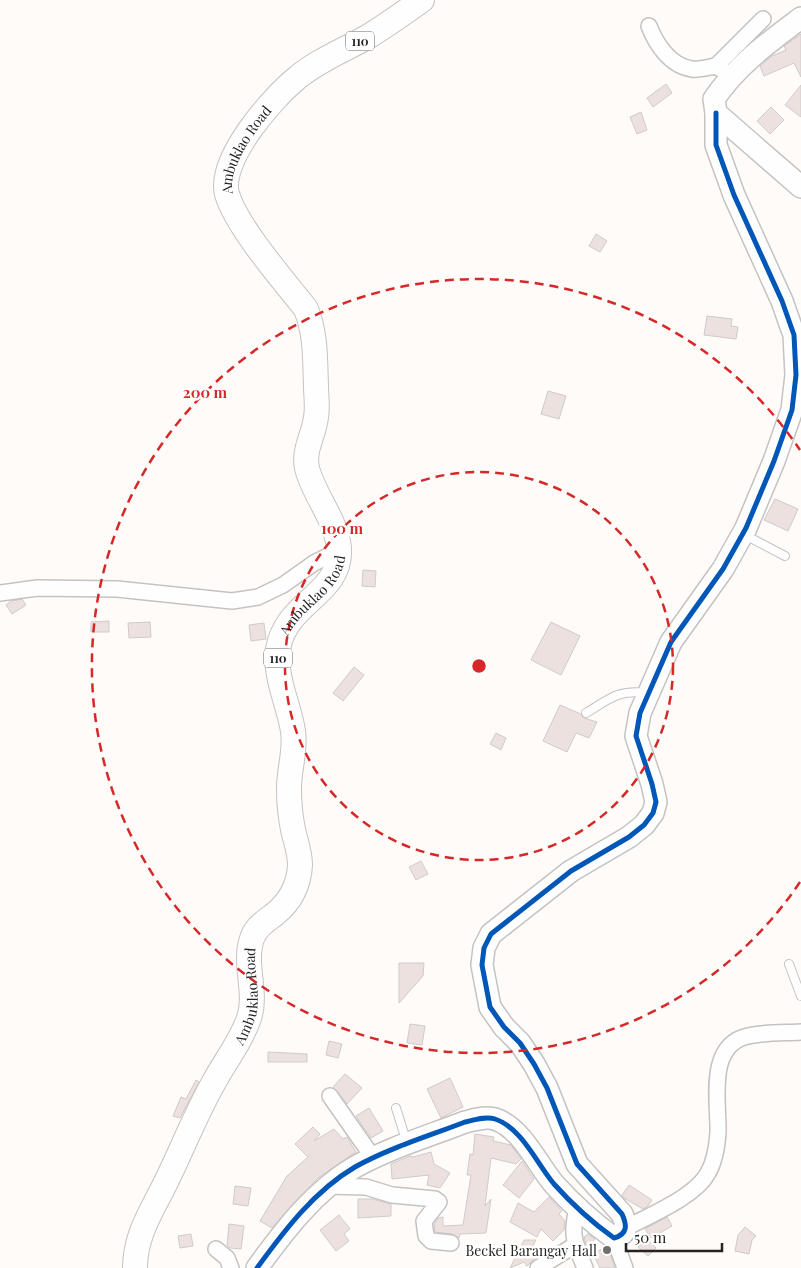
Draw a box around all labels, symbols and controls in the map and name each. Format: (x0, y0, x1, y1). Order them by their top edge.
road number: 110 (346, 31, 374, 50)
street label: Ambuklao Road (216, 101, 275, 196)
text: 200 m (183, 382, 228, 402)
text: 100 m (321, 518, 364, 538)
street label: Ambuklao Road (274, 554, 349, 639)
road number: 110 (264, 648, 292, 668)
centre of rings (470, 657, 488, 675)
street label: Ambuklao Road (229, 947, 261, 1049)
scale bar (626, 1220, 722, 1252)
text: 50 m (634, 1227, 667, 1247)
place label: Beckel Barangay Hall (466, 1241, 597, 1260)
marker: Beckel Barangay Hall (601, 1244, 613, 1256)

